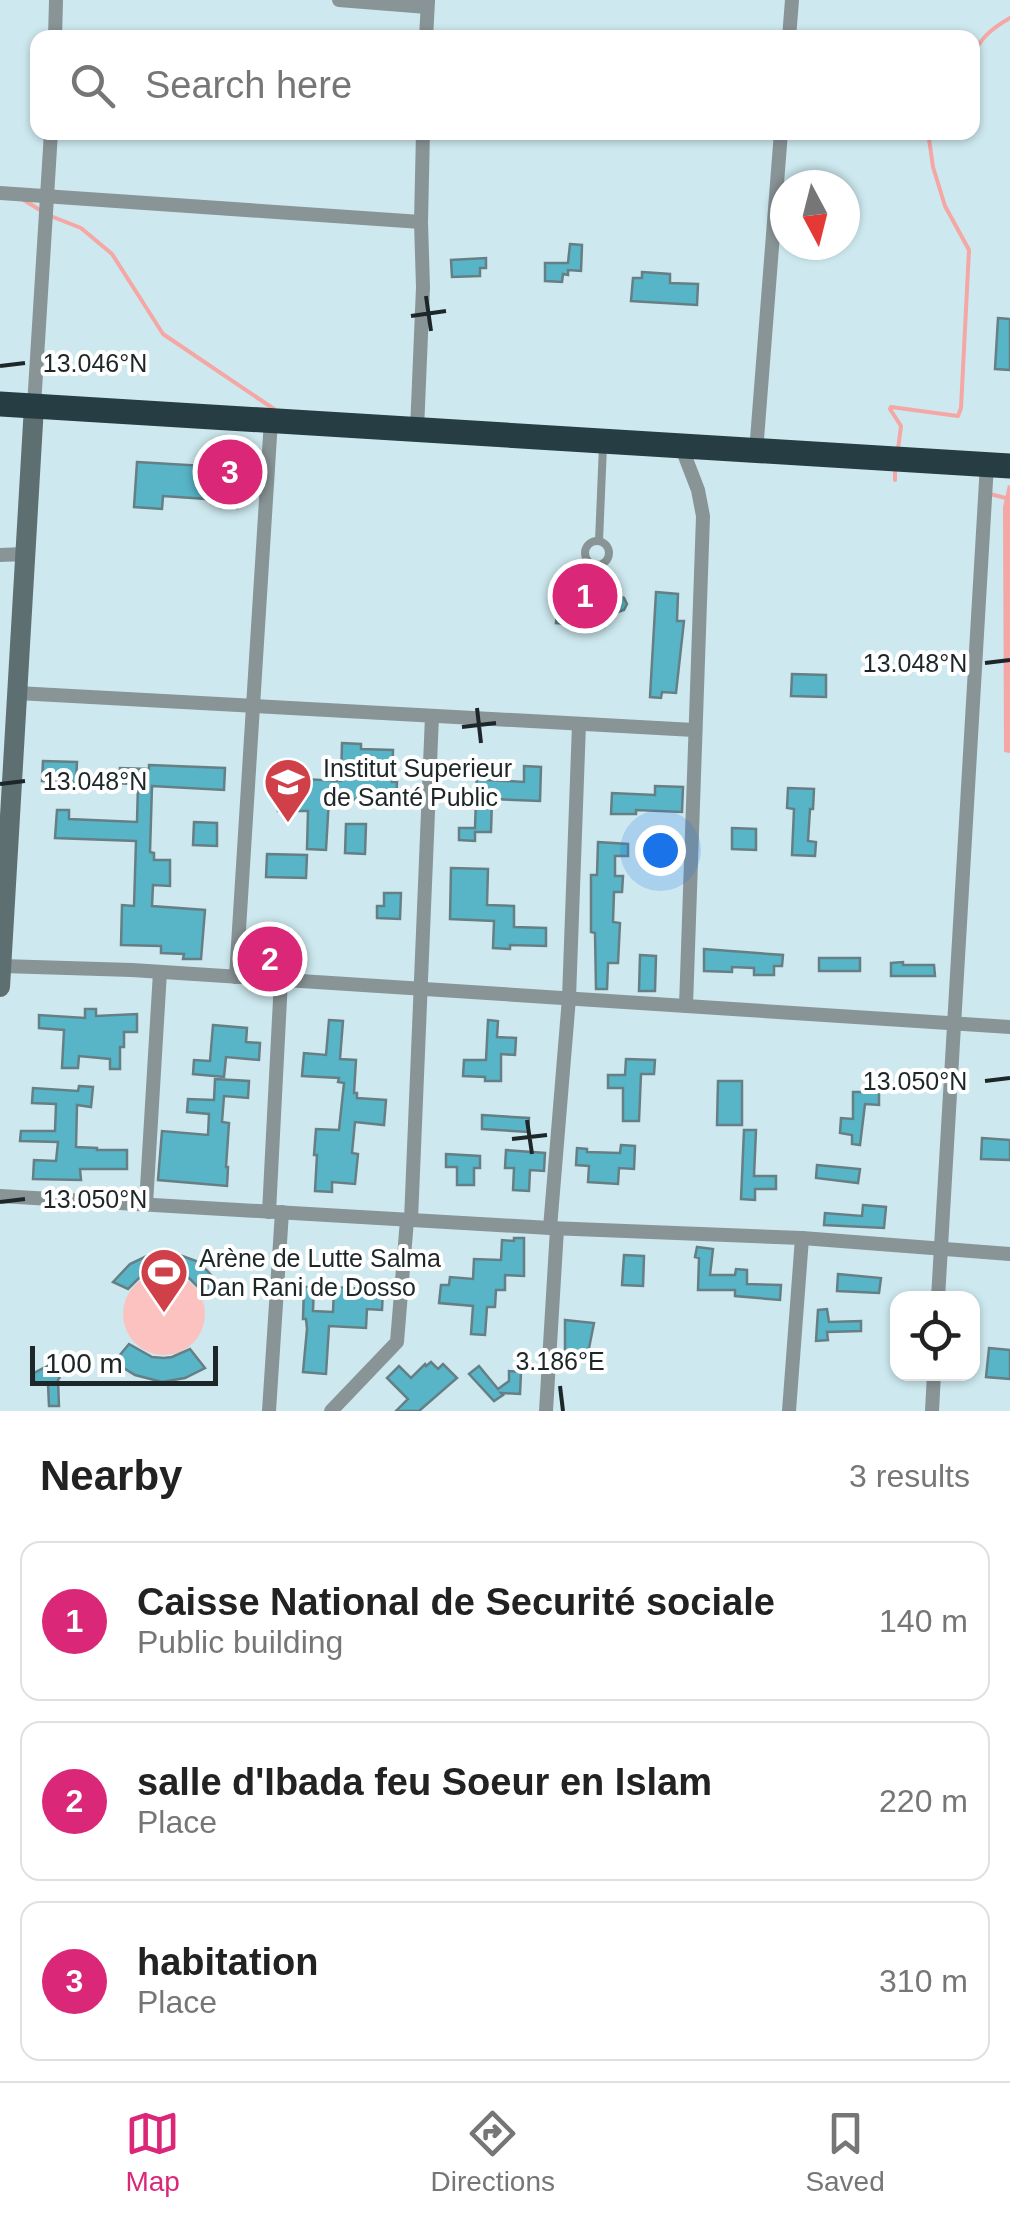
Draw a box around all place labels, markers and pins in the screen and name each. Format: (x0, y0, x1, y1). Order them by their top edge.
pin: 3 (198, 434, 262, 510)
pin: 1 (552, 558, 618, 634)
place label: Institut Superieur de Santé Public (323, 754, 512, 811)
school or university icon: Institut Superieur de Santé Public (262, 756, 314, 824)
pin: 2 (238, 922, 302, 996)
place label: Arène de Lutte Salma Dan Rani de Dosso (199, 1244, 441, 1301)
sports icon: Arène de Lutte Salma Dan Rani de Dosso (138, 1246, 190, 1314)

